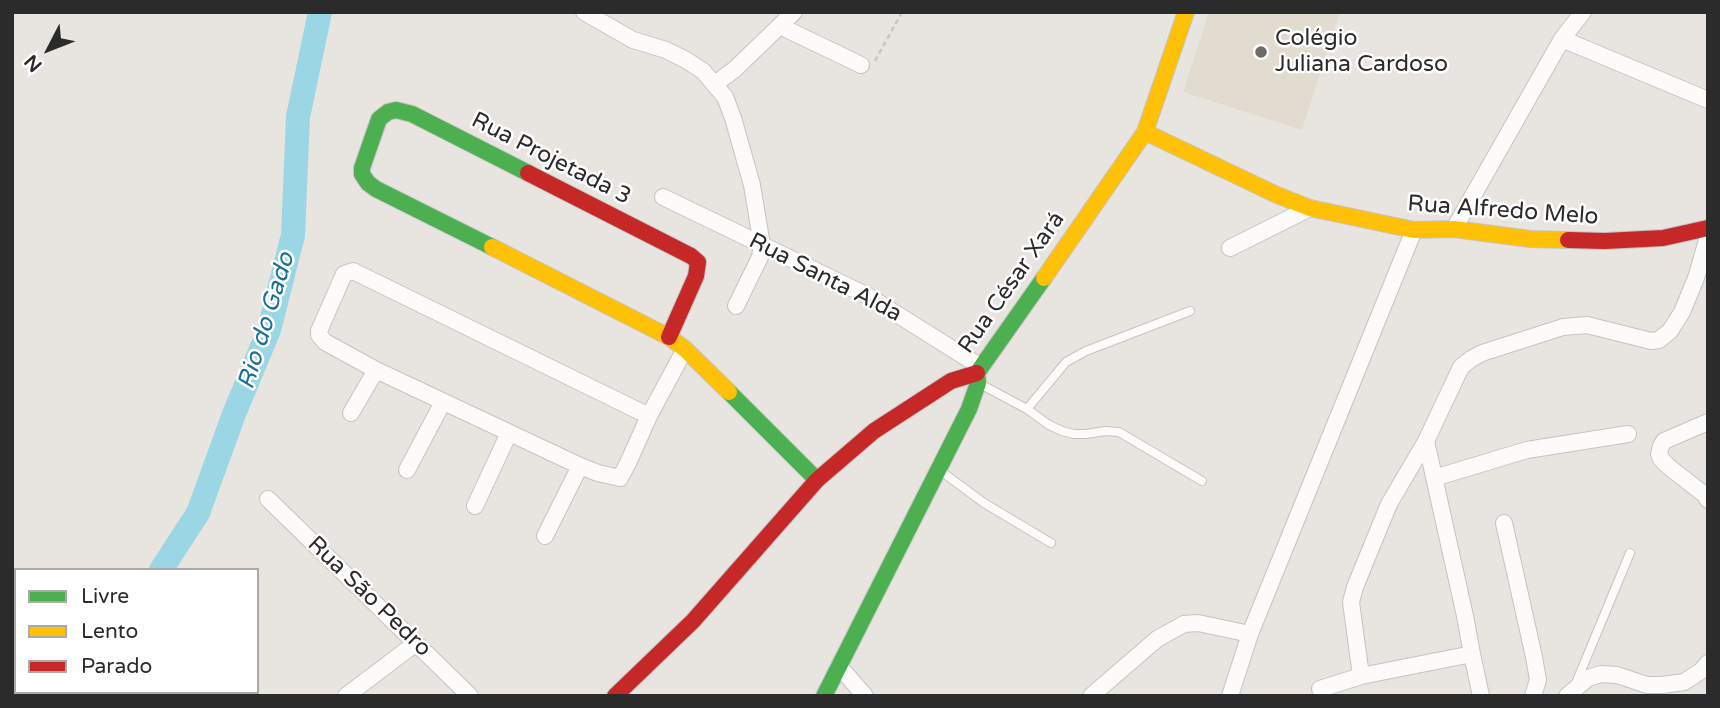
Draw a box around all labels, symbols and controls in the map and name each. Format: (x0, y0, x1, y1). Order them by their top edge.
north arrow (14, 14, 84, 84)
place label: Colégio Juliana Cardoso (1275, 25, 1448, 79)
marker: Colégio Juliana Cardoso (1253, 44, 1269, 60)
text: N (20, 50, 47, 76)
street label: Rua Projetada 3 (467, 107, 635, 211)
street label: Rua Alfredo Melo (1407, 191, 1599, 231)
street label: Rua César Xará (953, 207, 1071, 359)
street label: Rua Santa Alda (744, 228, 906, 328)
water label: Rio do Gado (233, 249, 301, 393)
street label: Rua São Pedro (301, 531, 437, 663)
legend (14, 568, 259, 694)
text: Livre (81, 584, 129, 609)
text: Lento (81, 619, 138, 644)
text: Parado (81, 654, 152, 679)

